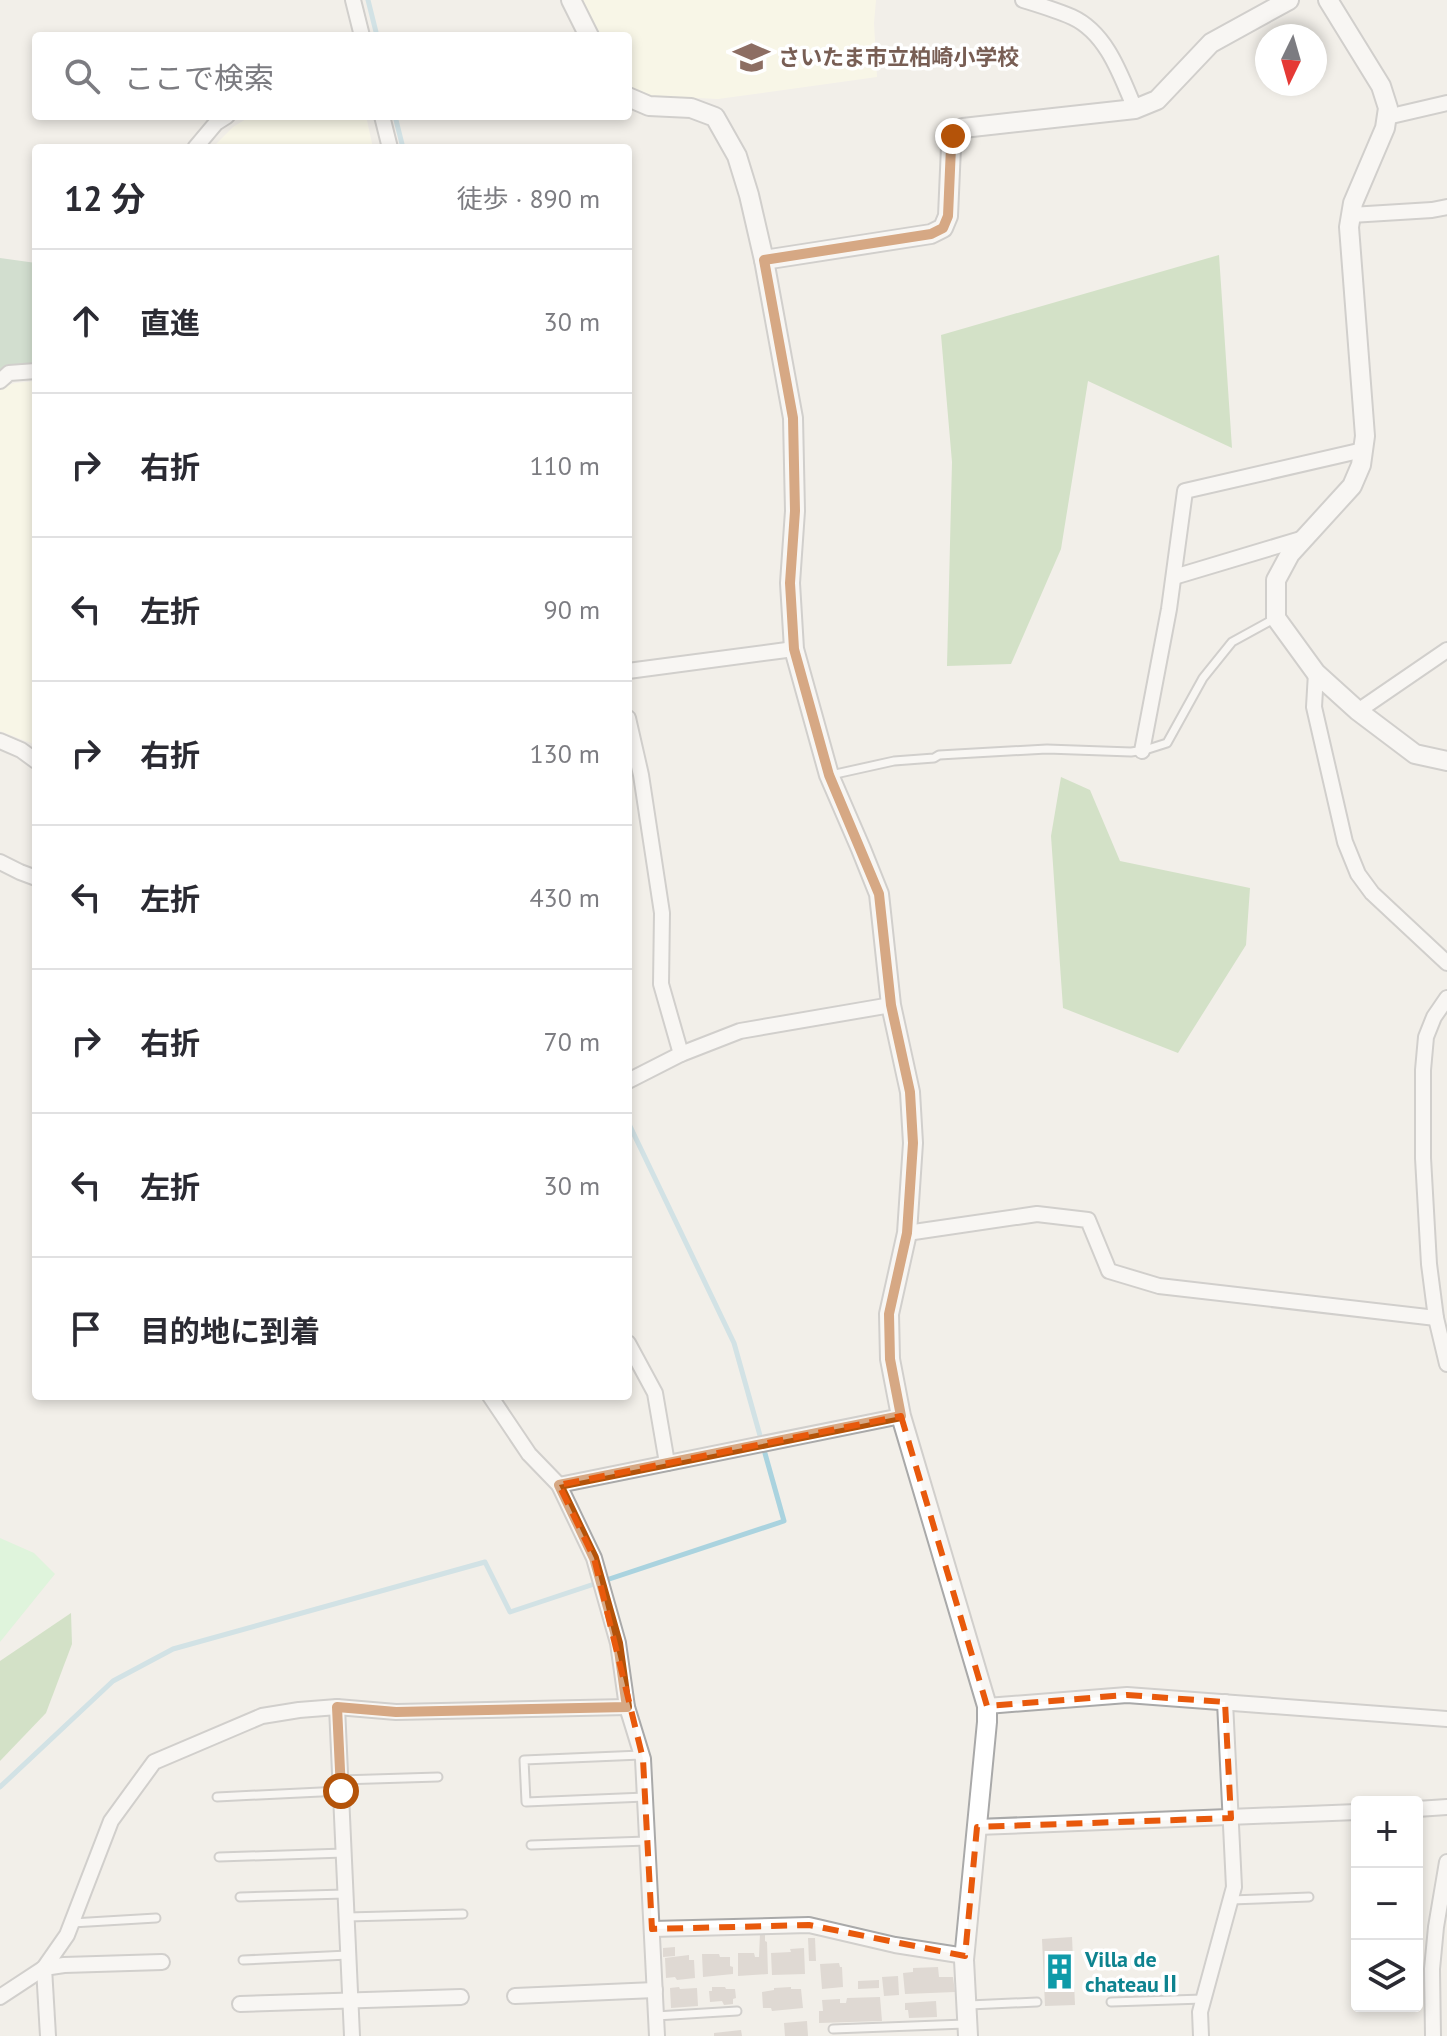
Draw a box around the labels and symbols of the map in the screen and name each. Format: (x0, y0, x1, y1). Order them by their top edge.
north arrow (1255, 24, 1327, 96)
school or university icon: さいたま市立柏崎小学校 (733, 38, 771, 76)
place label: さいたま市立柏崎小学校 (778, 43, 1019, 71)
route end (935, 118, 971, 154)
route start (323, 1773, 359, 1809)
place label: Villa de chateauⅡ (1084, 1945, 1181, 1998)
building icon: Villa de chateauⅡ (1040, 1953, 1078, 1991)

